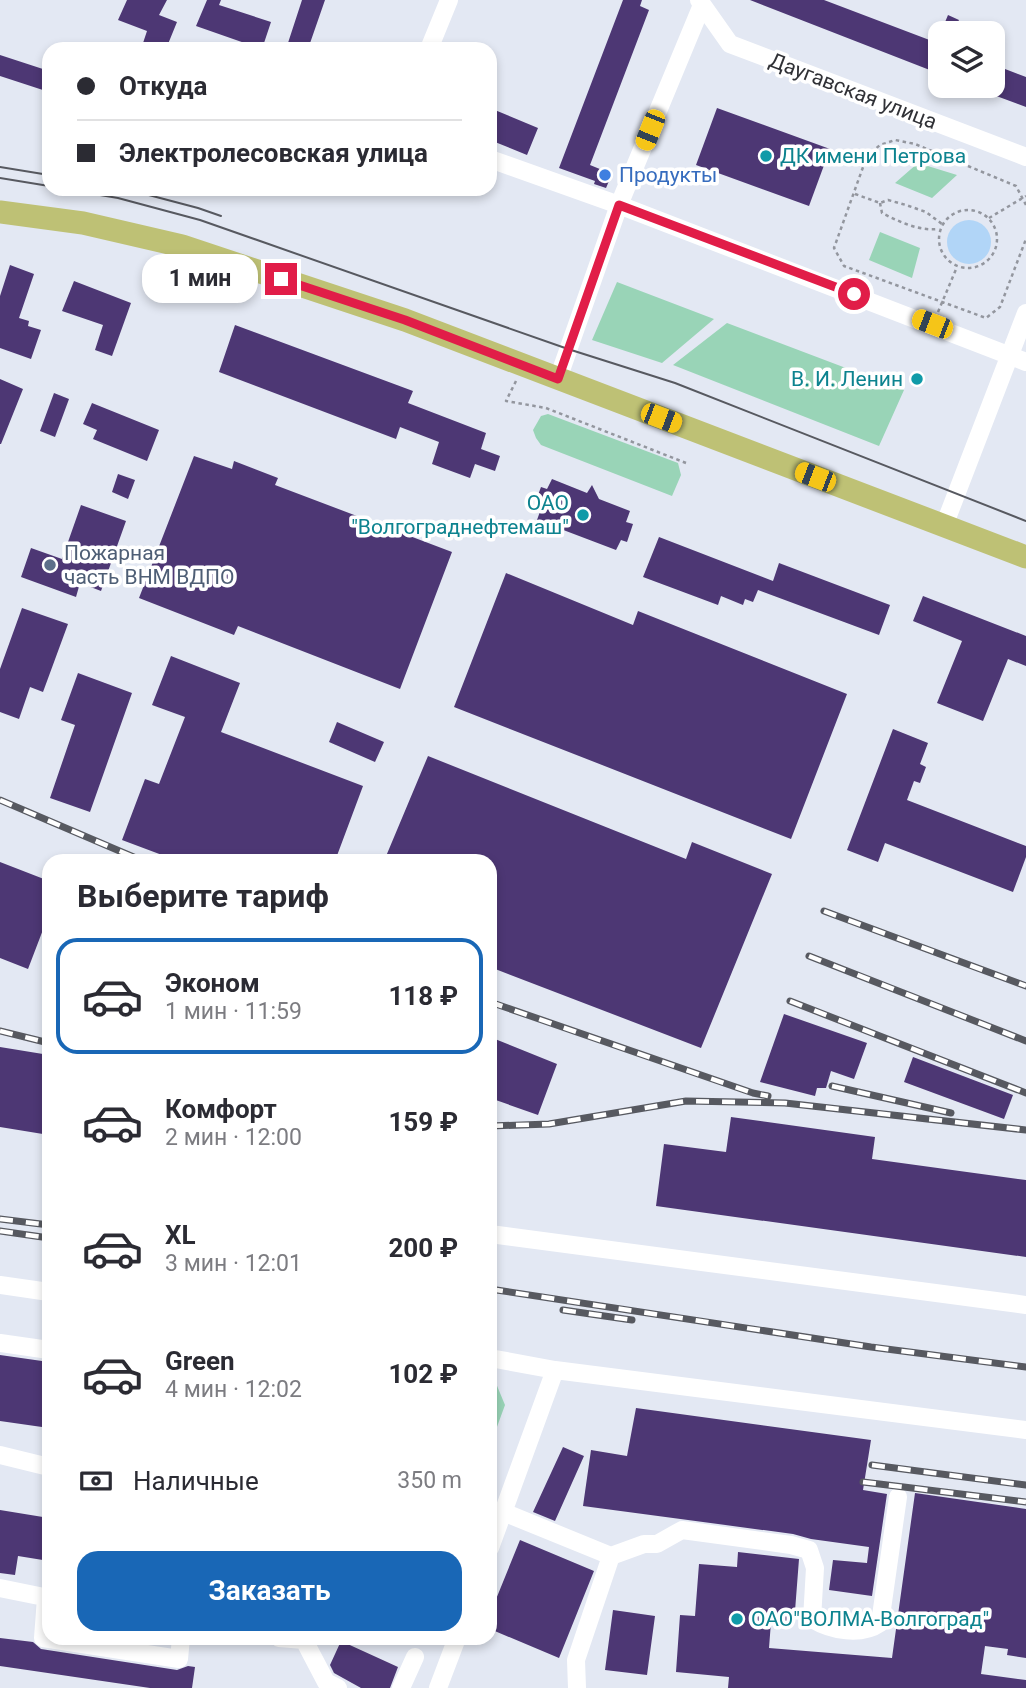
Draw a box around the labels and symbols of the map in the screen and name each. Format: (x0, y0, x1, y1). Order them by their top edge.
street label: Даугавская улица (766, 48, 940, 134)
car (633, 107, 668, 153)
place label: ДК имени Петрова (780, 144, 966, 168)
marker: ДК имени Петрова (758, 148, 774, 164)
place label: Продукты (619, 163, 717, 187)
marker: Продукты (597, 167, 613, 183)
callout: 1 мин (141, 254, 256, 304)
route end (265, 263, 297, 295)
route start (838, 278, 870, 310)
car (909, 307, 956, 341)
place label: В. И. Ленин (791, 367, 903, 391)
marker: В. И. Ленин (909, 371, 925, 387)
car (638, 401, 685, 435)
car (792, 460, 839, 494)
place label: ОАО "Волгограднефтемаш" (351, 491, 569, 539)
marker: ОАО "Волгограднефтемаш" (575, 507, 591, 523)
place label: Пожарная часть ВНМ ВДПО (64, 541, 234, 589)
marker: Пожарная часть ВНМ ВДПО (42, 557, 58, 573)
place label: ОАО"ВОЛМА-Волгоград" (751, 1607, 989, 1631)
marker: ОАО"ВОЛМА-Волгоград" (729, 1611, 745, 1627)

